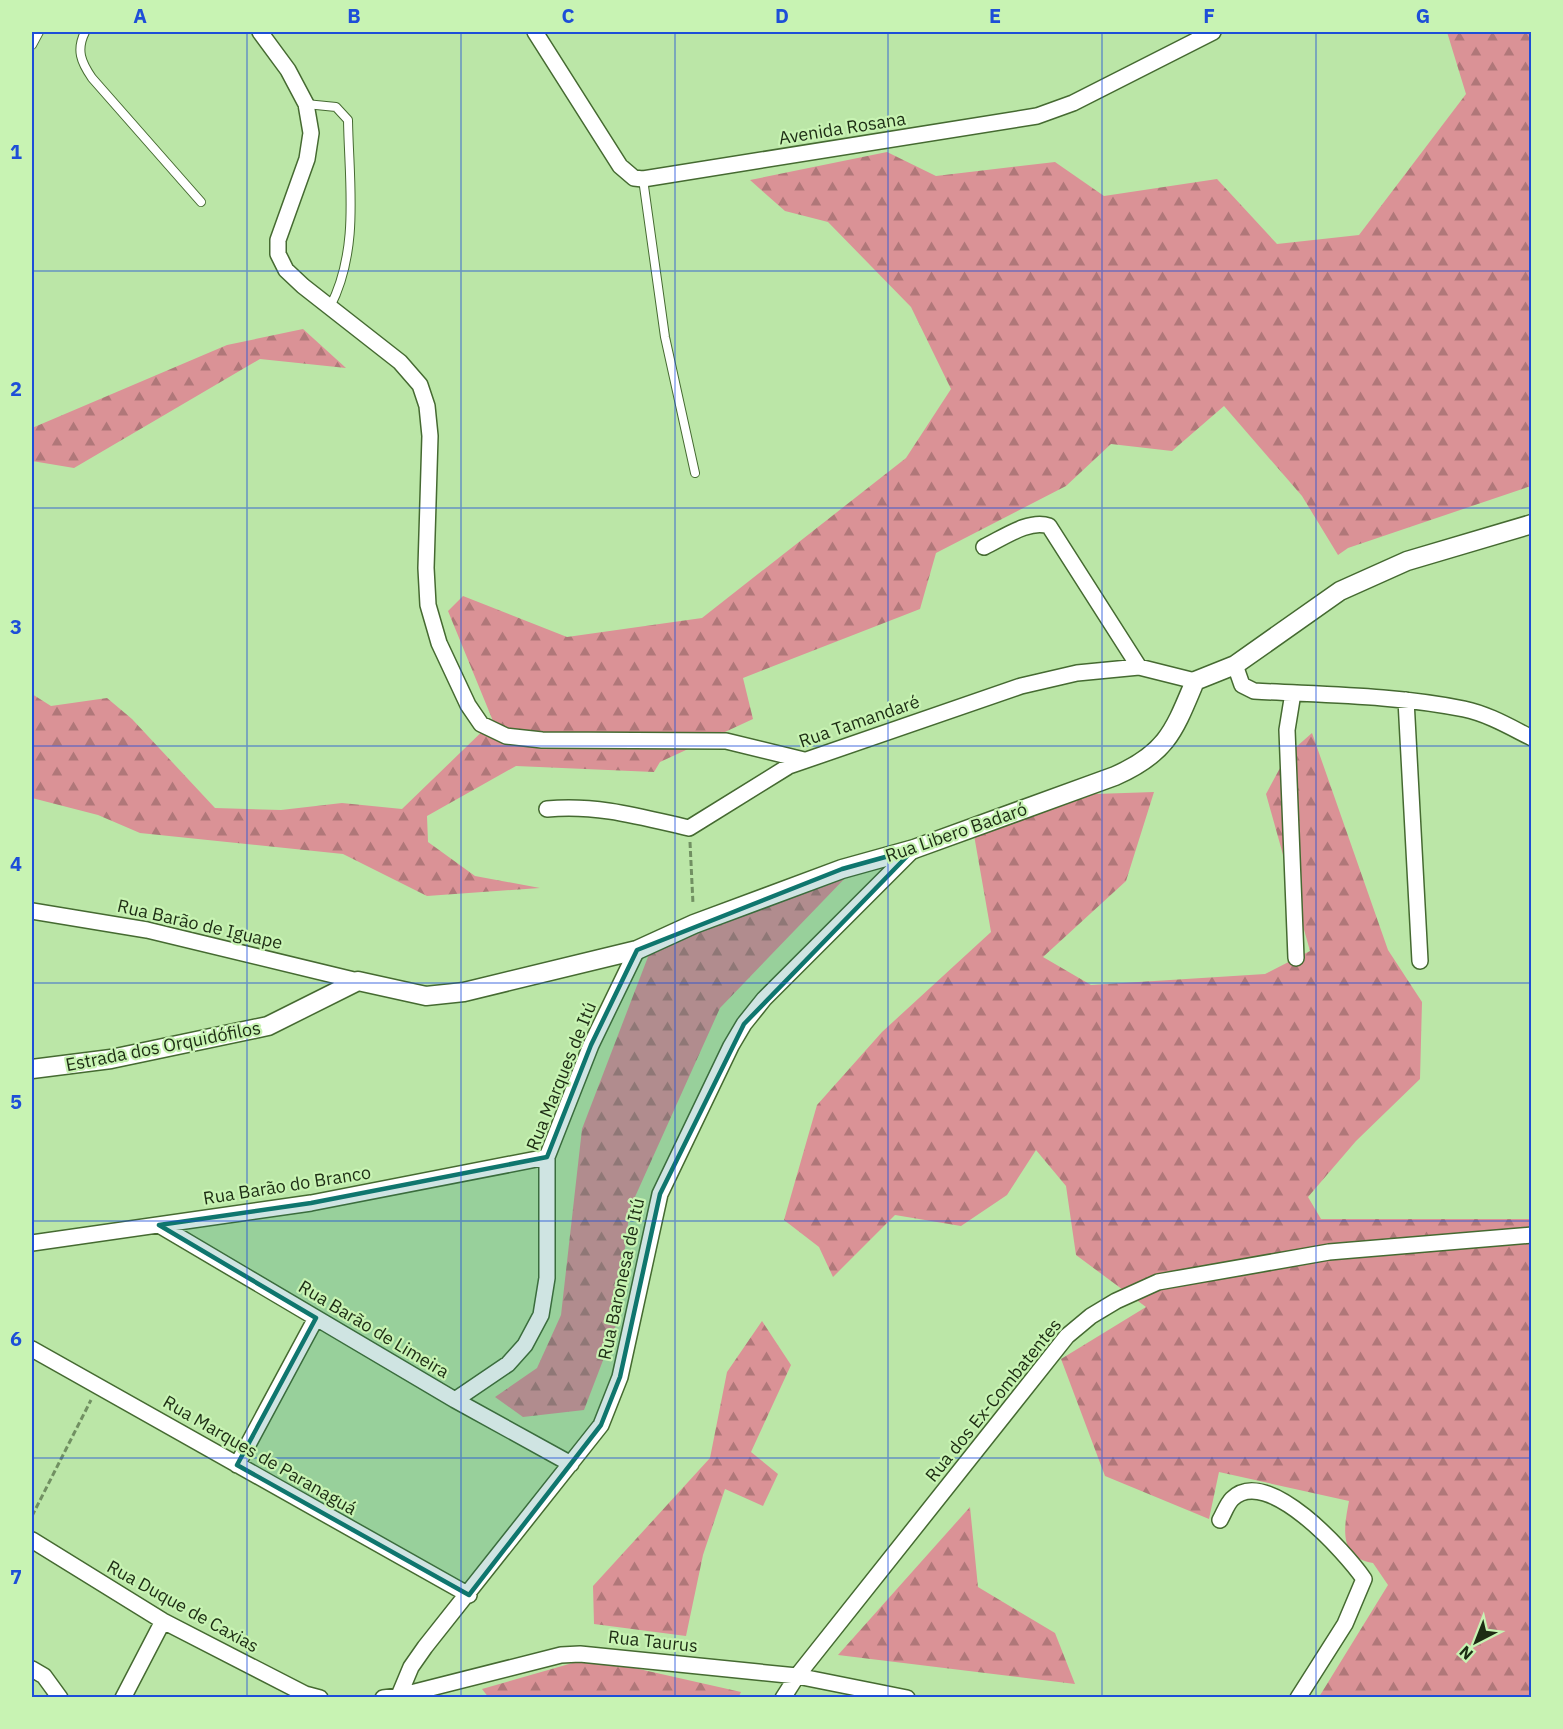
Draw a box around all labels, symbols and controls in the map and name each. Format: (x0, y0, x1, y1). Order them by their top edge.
text: A (133, 2, 147, 29)
text: B (347, 2, 361, 29)
text: C (561, 2, 575, 29)
text: D (775, 2, 789, 29)
text: E (989, 2, 1001, 29)
text: F (1203, 2, 1215, 29)
text: G (1416, 2, 1430, 29)
street label: Avenida Rosana (777, 107, 908, 149)
text: 1 (10, 138, 22, 165)
text: 2 (10, 375, 22, 402)
text: 3 (10, 613, 22, 640)
street label: Rua Tamandaré (796, 690, 923, 752)
street label: Rua Libero Badaró (882, 797, 1030, 867)
text: 4 (10, 850, 22, 877)
street label: Rua Barão de Iguape (115, 894, 285, 954)
street label: Rua Marques de Itú (521, 998, 601, 1154)
street label: Estrada dos Orquidófilos (64, 1016, 262, 1076)
text: 5 (10, 1088, 22, 1115)
street label: Rua Barão do Branco (202, 1160, 372, 1210)
street label: Rua Baronesa de Itú (593, 1196, 649, 1362)
street label: Rua Barão de Limeira (294, 1275, 454, 1383)
street label: Rua dos Ex-Combatentes (920, 1314, 1066, 1486)
text: 6 (10, 1325, 22, 1352)
street label: Rua Marques de Paranaguá (159, 1390, 361, 1520)
street label: Rua Duque de Caxias (103, 1555, 263, 1657)
text: 7 (10, 1563, 22, 1590)
north arrow (1446, 1612, 1506, 1672)
street label: Rua Taurus (607, 1625, 699, 1657)
text: N (1455, 1642, 1477, 1664)

